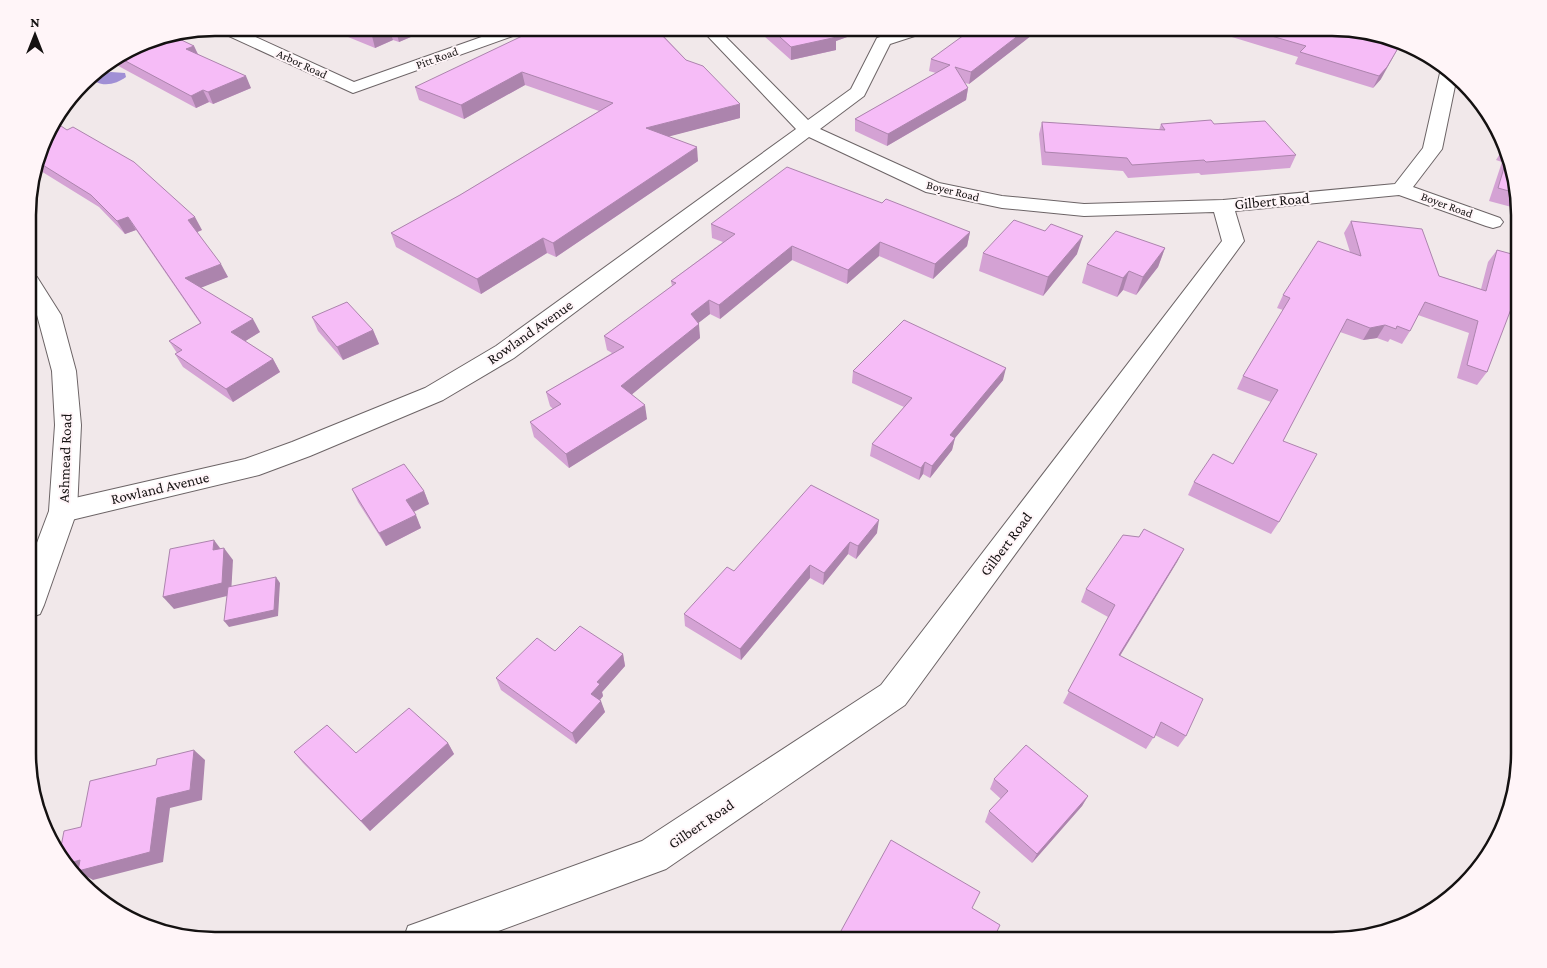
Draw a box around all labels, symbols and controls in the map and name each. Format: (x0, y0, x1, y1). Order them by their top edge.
north arrow (10, 10, 60, 60)
text: N (30, 14, 40, 30)
street label: Pitt Road (414, 44, 461, 72)
street label: Arbor Road (275, 46, 330, 82)
street label: Boyer Road (925, 178, 982, 204)
street label: Boyer Road (1419, 189, 1475, 221)
street label: Gilbert Road (1234, 190, 1310, 212)
street label: Rowland Avenue (484, 296, 576, 367)
street label: Ashmead Road (55, 413, 75, 503)
street label: Rowland Avenue (109, 469, 211, 507)
street label: Gilbert Road (977, 509, 1035, 579)
street label: Gilbert Road (665, 796, 737, 852)

